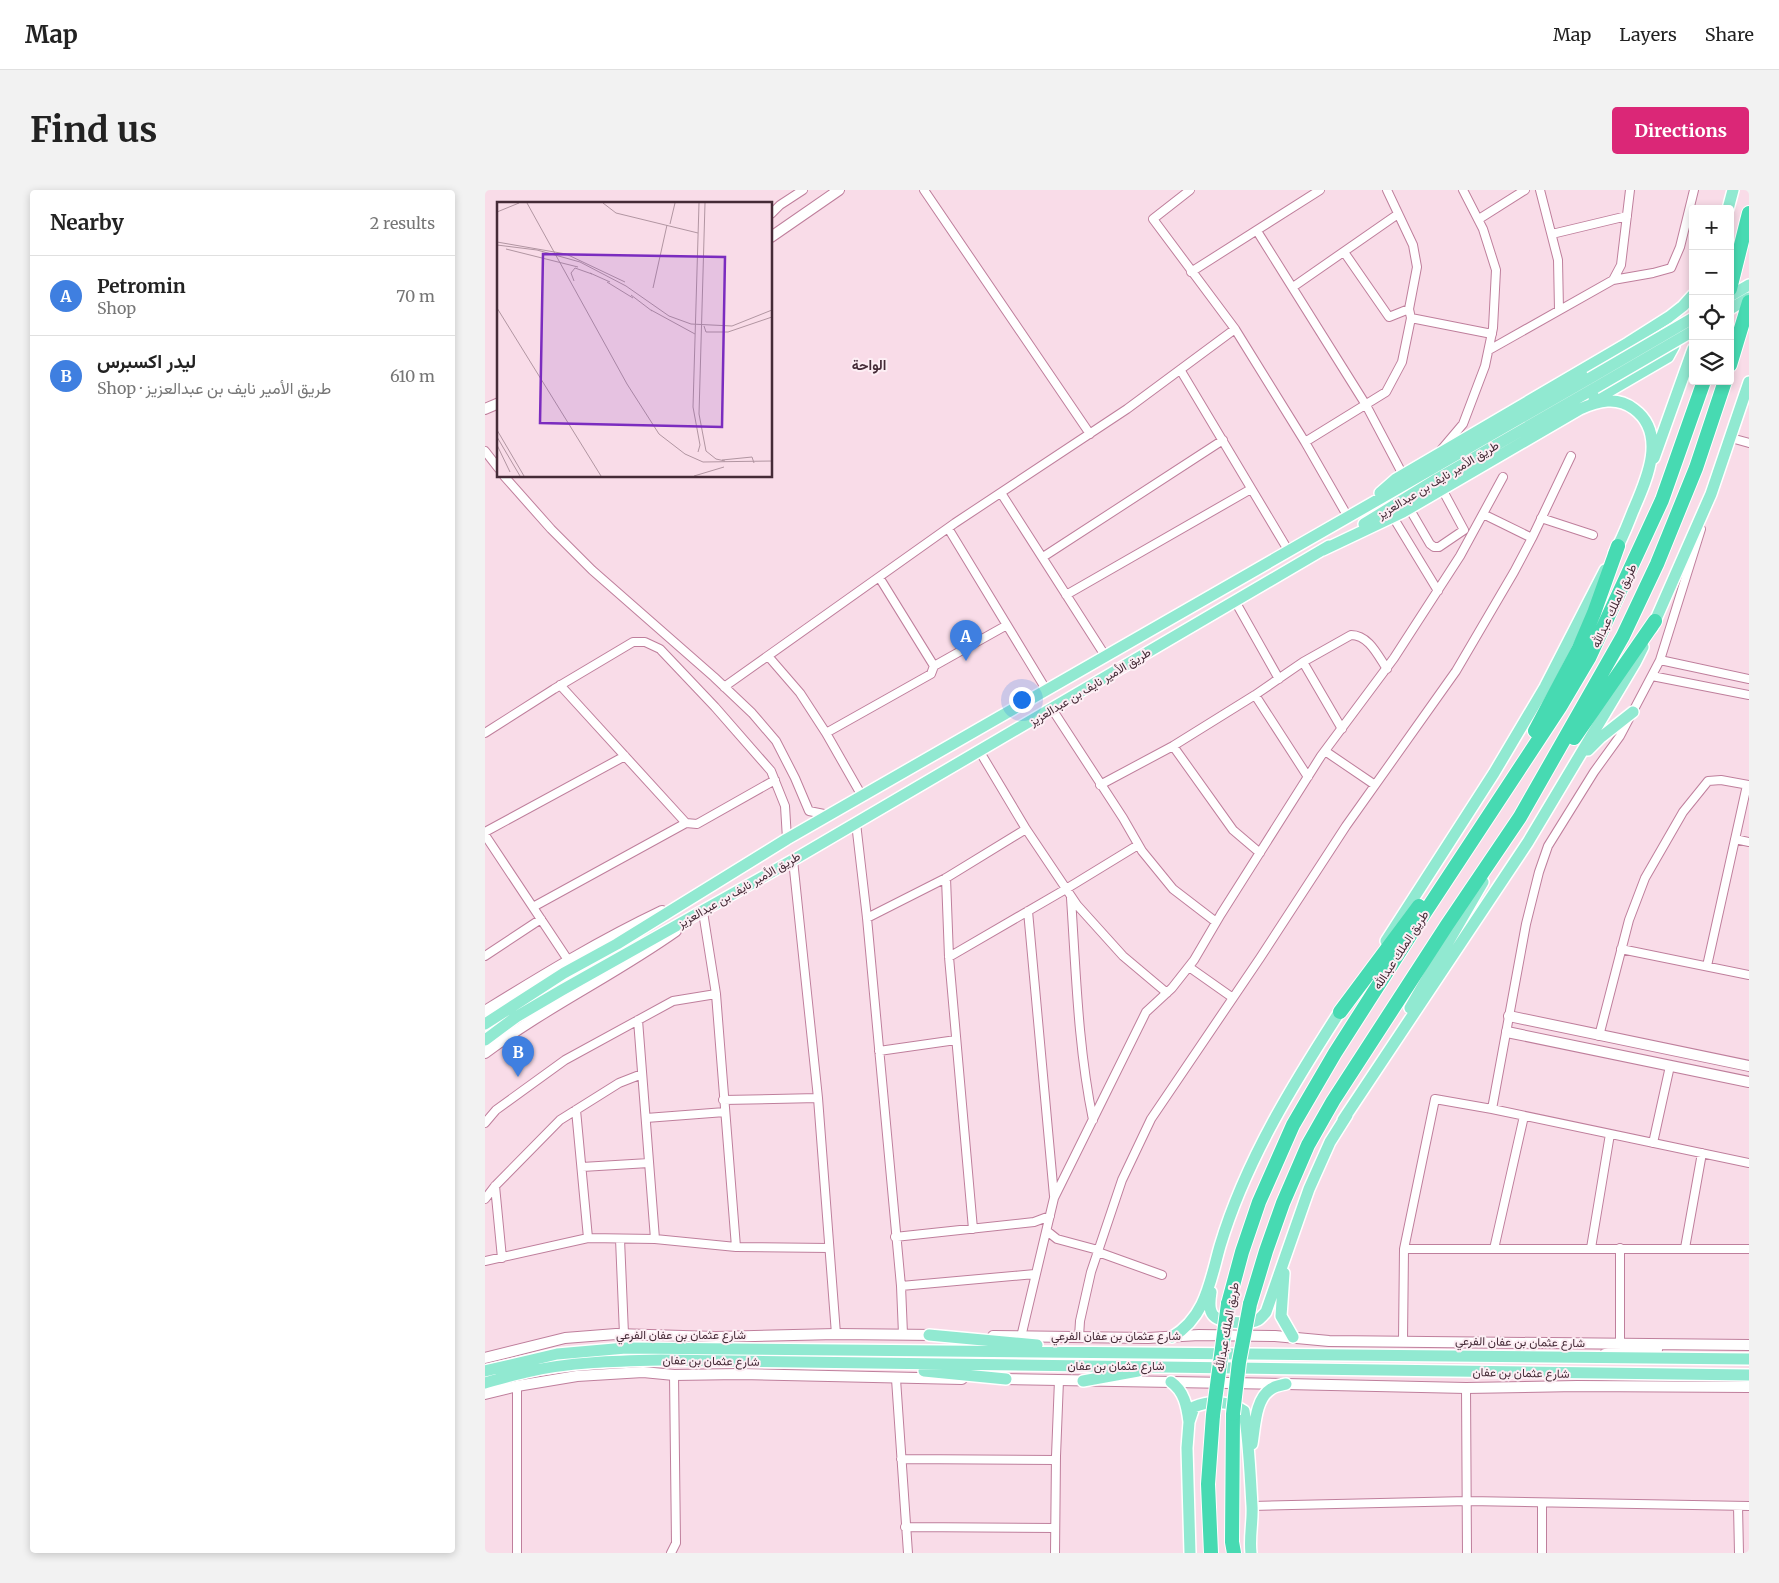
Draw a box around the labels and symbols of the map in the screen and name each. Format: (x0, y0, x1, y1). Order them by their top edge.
inset map (497, 202, 773, 478)
district label: الواحة (852, 356, 886, 374)
street label: طريق الأمير نايف بن عبدالعزيز (1373, 437, 1502, 523)
street label: طريق الملك عبدالله (1588, 561, 1641, 651)
pin: A (950, 620, 982, 661)
street label: طريق الأمير نايف بن عبدالعزيز (1025, 644, 1154, 730)
your location (1009, 687, 1035, 713)
street label: طريق الأمير نايف بن عبدالعزيز (674, 848, 803, 932)
street label: طريق الملك عبدالله (1370, 907, 1433, 992)
pin: B (502, 1036, 534, 1077)
street label: طريق الملك عبدالله (1211, 1281, 1243, 1373)
street label: شارع عثمان بن عفان الفرعي (616, 1327, 746, 1345)
street label: شارع عثمان بن عفان الفرعي (1051, 1328, 1181, 1346)
street label: شارع عثمان بن عفان الفرعي (1455, 1333, 1585, 1353)
street label: شارع عثمان بن عفان (662, 1352, 760, 1371)
street label: شارع عثمان بن عفان (1067, 1358, 1165, 1375)
street label: شارع عثمان بن عفان (1472, 1364, 1570, 1383)

